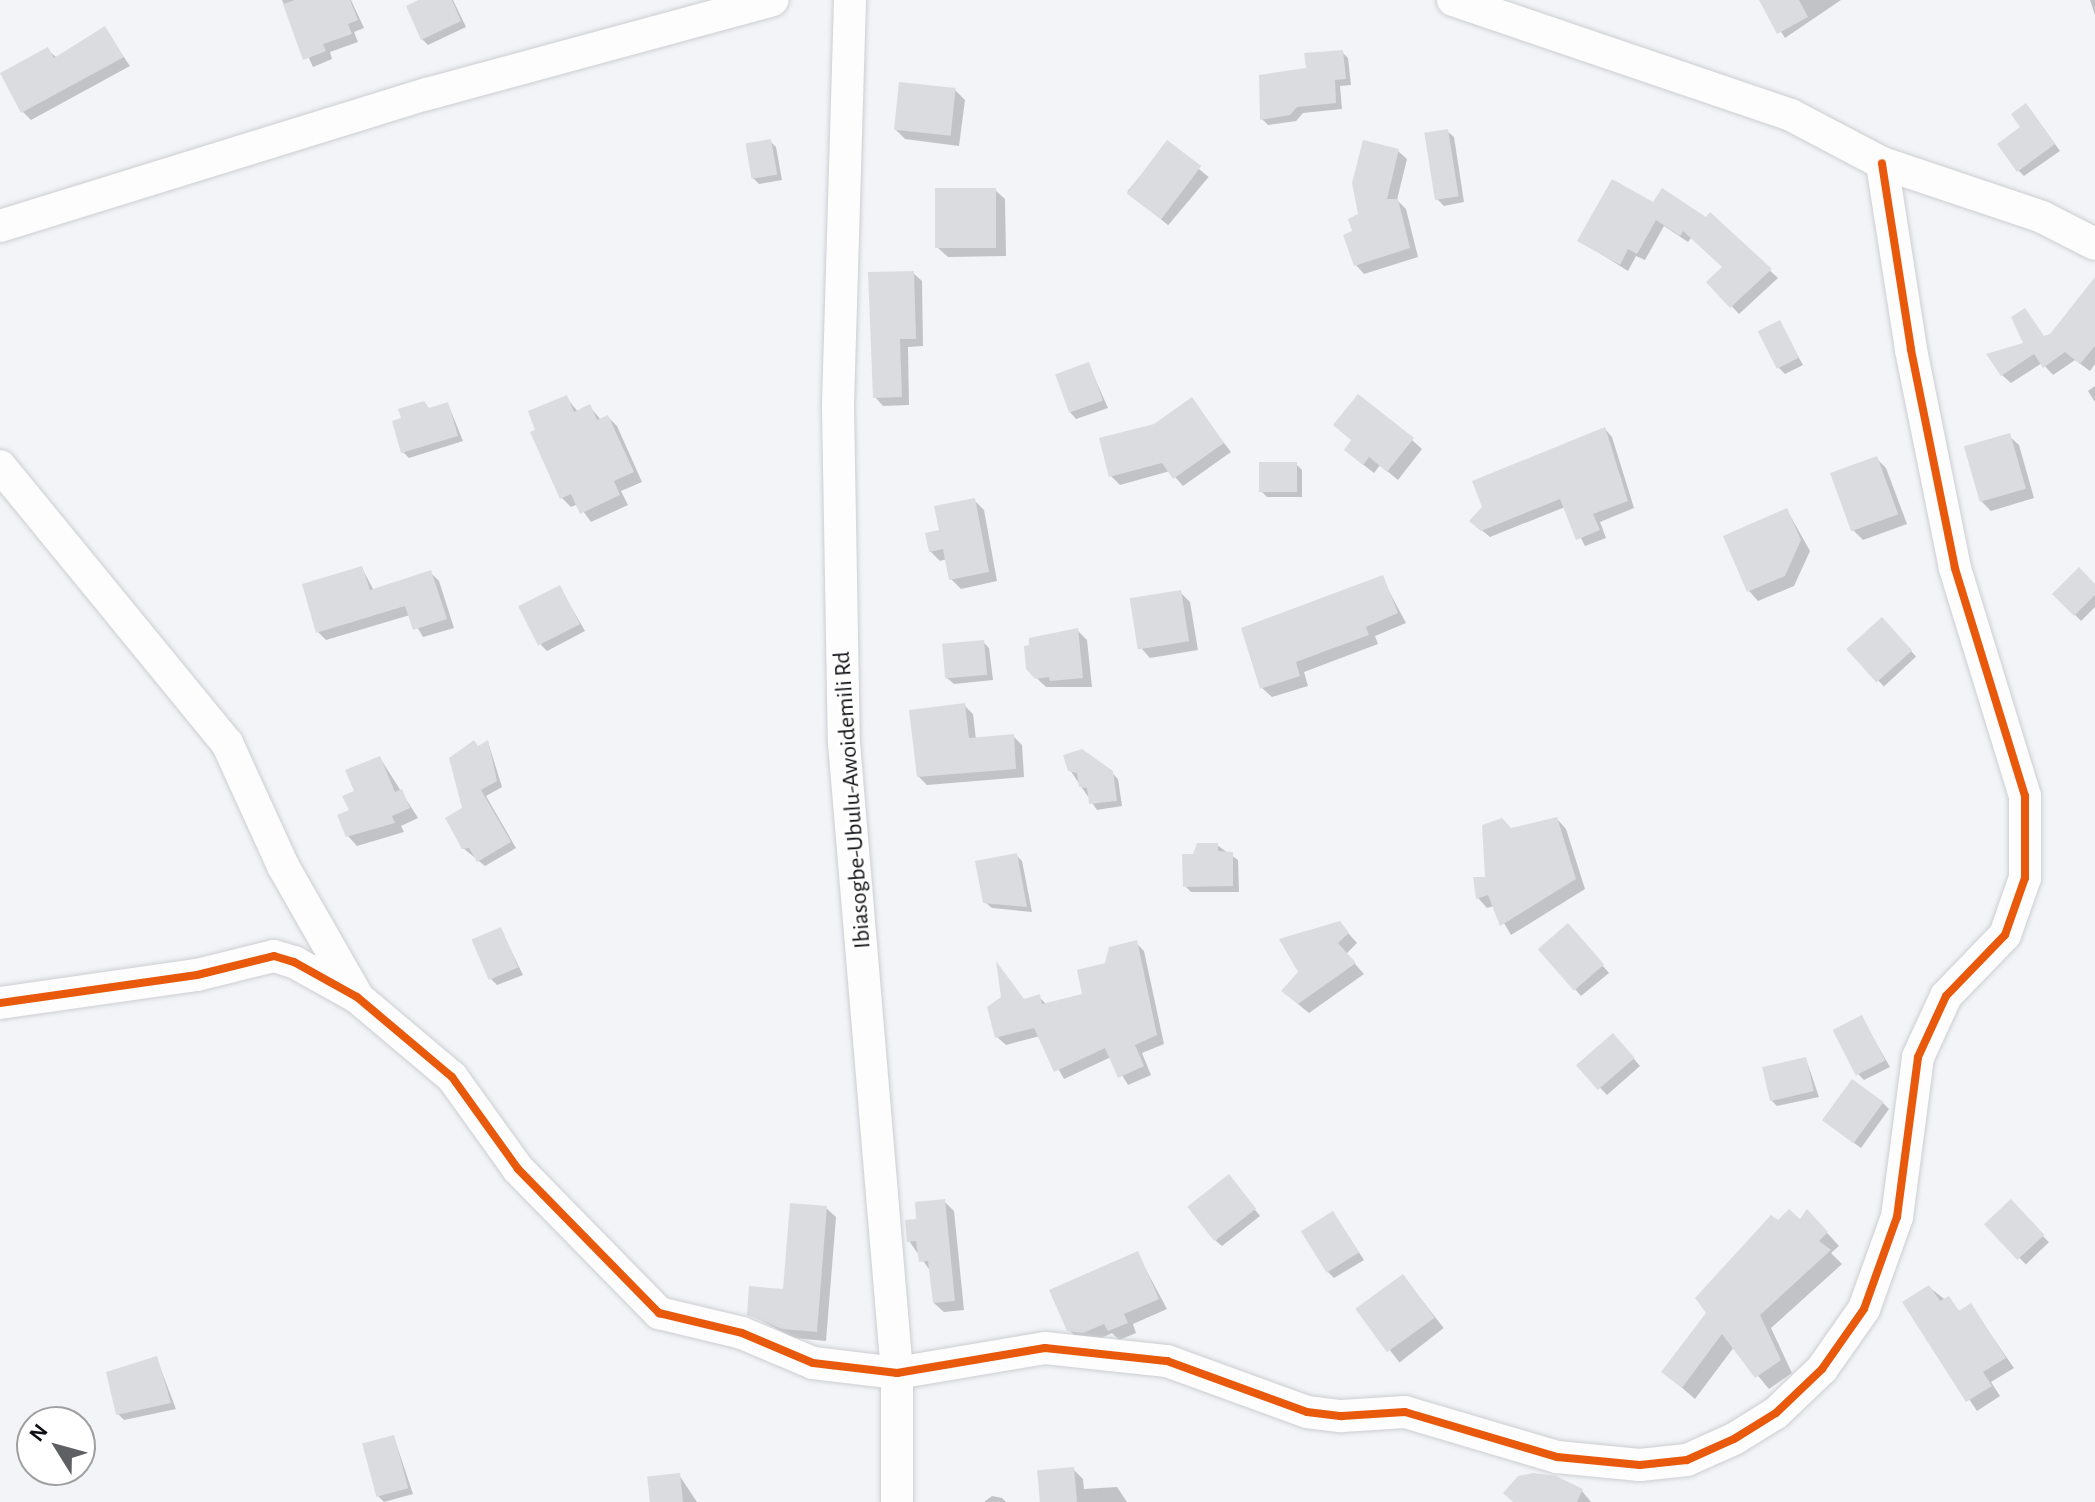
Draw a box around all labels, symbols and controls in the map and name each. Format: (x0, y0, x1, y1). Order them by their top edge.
street label: Ibiasogbe-Ubulu-Awoidemili Rd (828, 650, 878, 950)
north arrow (16, 1406, 96, 1486)
text: N (25, 1420, 52, 1445)

